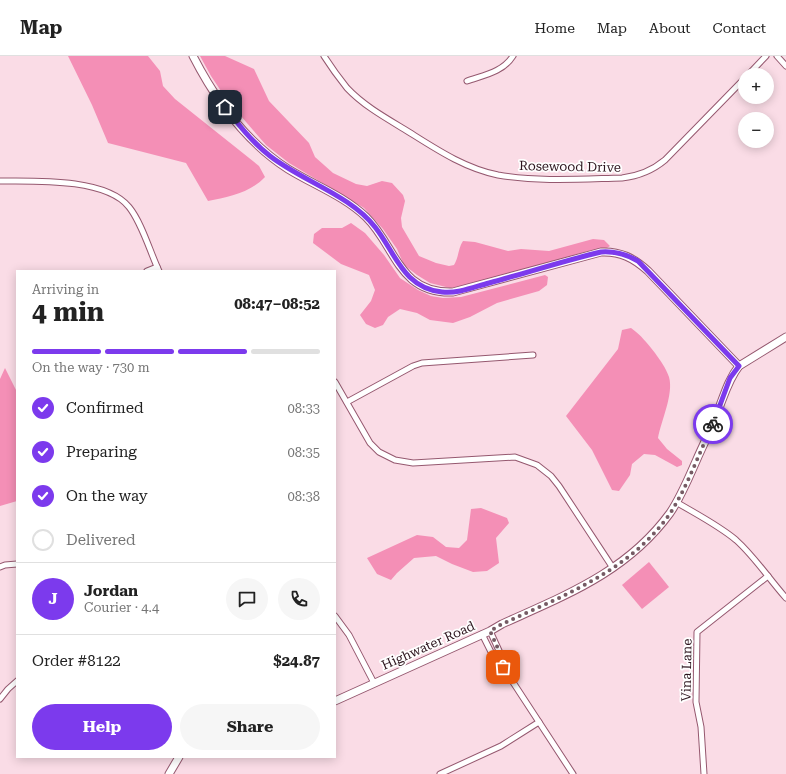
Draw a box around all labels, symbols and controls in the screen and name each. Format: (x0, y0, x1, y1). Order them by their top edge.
text: Map (20, 16, 62, 39)
text: Home (534, 20, 575, 36)
text: Map (597, 20, 627, 36)
text: About (649, 20, 691, 36)
text: Contact (713, 20, 766, 36)
map controls (738, 68, 774, 148)
button: + (738, 68, 774, 104)
pin (208, 90, 242, 124)
icon: home (214, 96, 236, 118)
button: − (738, 112, 774, 148)
street label: Rosewood Drive (519, 158, 621, 175)
text: Arriving in (32, 282, 99, 297)
text: 08:47–08:52 (234, 295, 320, 313)
text: 4 min (32, 297, 104, 327)
text: On the way · 730 m (32, 360, 149, 375)
icon: check (32, 397, 54, 419)
text: Confirmed (66, 399, 144, 417)
text: 08:33 (288, 401, 320, 416)
courier (693, 404, 733, 444)
icon: bike (702, 413, 724, 435)
icon: check (32, 441, 54, 463)
text: Preparing (66, 443, 137, 461)
text: 08:35 (288, 445, 320, 460)
icon: check (32, 485, 54, 507)
text: On the way (66, 487, 148, 505)
text: 08:38 (288, 489, 320, 504)
text: Delivered (66, 531, 136, 549)
button: chat (226, 578, 268, 620)
button: phone (278, 578, 320, 620)
text: Jordan (84, 582, 138, 600)
text: J (48, 590, 58, 608)
text: Courier · 4.4 (84, 600, 159, 615)
street label: Highwater Road (379, 618, 478, 673)
street label: Vina Lane (678, 639, 695, 701)
pin (486, 650, 520, 684)
text: Order #8122 (32, 652, 121, 670)
text: $24.87 (273, 652, 320, 670)
icon: bag (492, 656, 514, 678)
button: Help (32, 704, 172, 750)
button: Share (180, 704, 320, 750)

